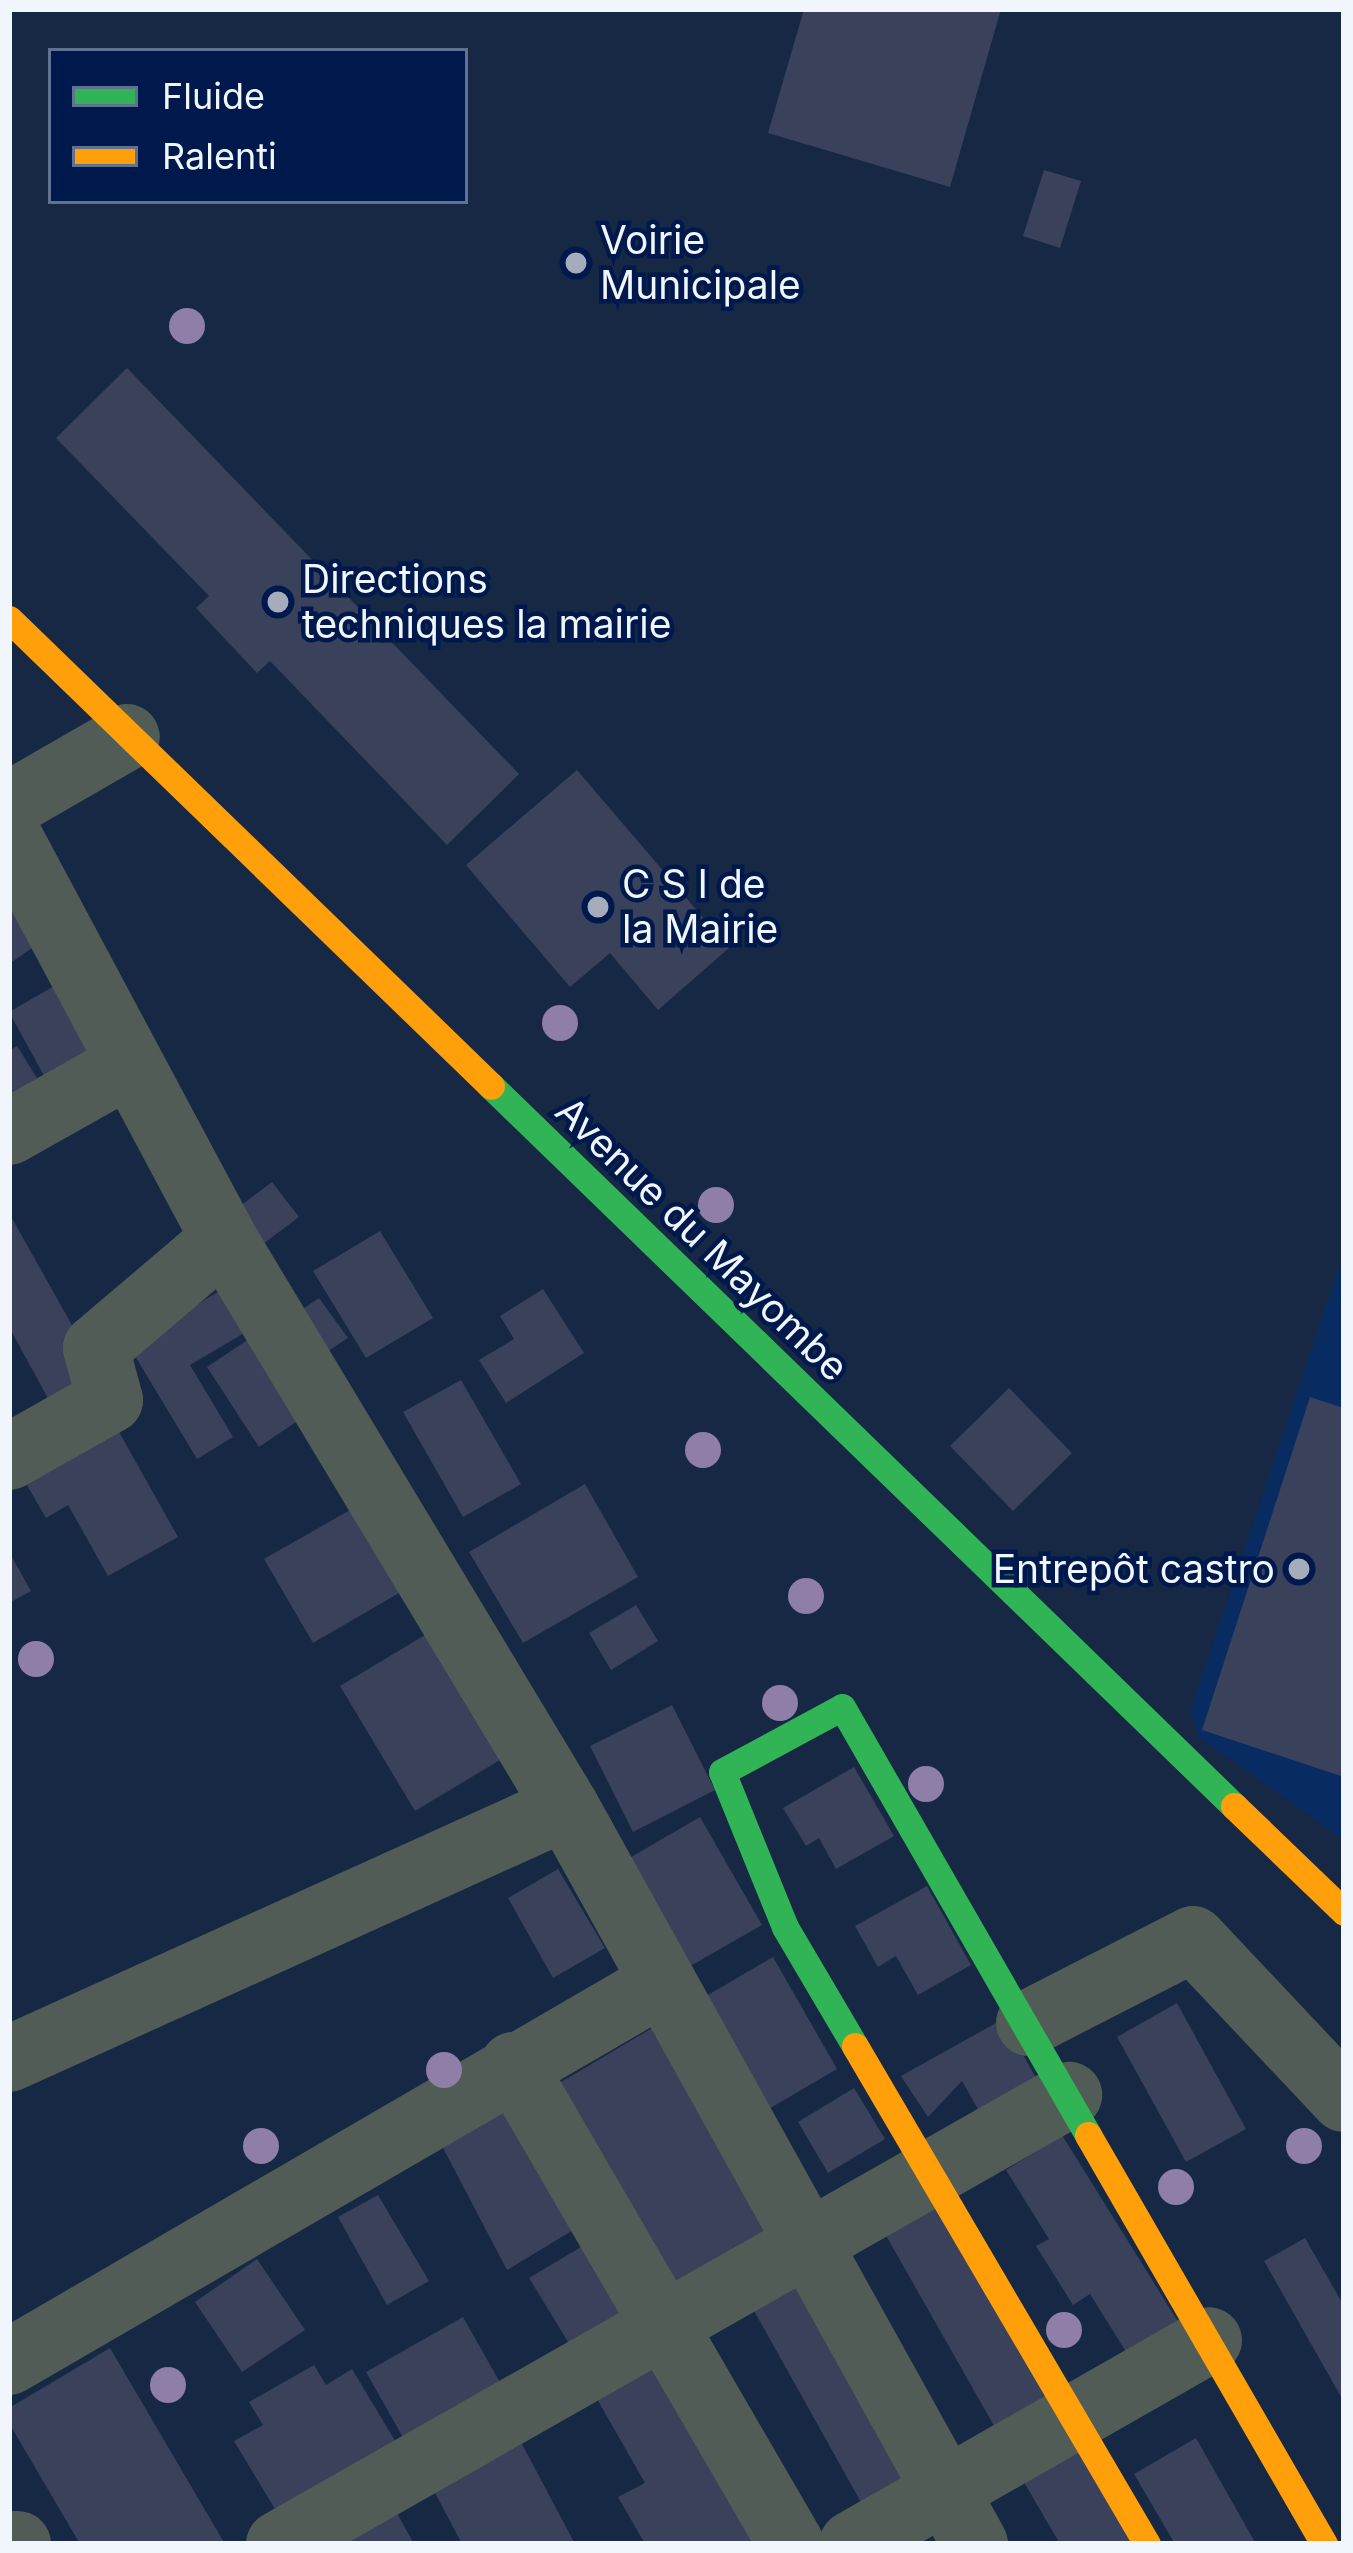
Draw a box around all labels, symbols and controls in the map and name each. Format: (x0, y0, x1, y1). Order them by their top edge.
legend (48, 48, 468, 204)
text: Fluide (162, 74, 265, 118)
text: Ralenti (162, 134, 277, 178)
place label: Voirie Municipale (600, 218, 801, 309)
marker: Voirie Municipale (563, 250, 589, 276)
place label: Directions techniques la mairie (302, 557, 671, 648)
marker: Directions techniques la mairie (265, 589, 291, 615)
place label: C S I de la Mairie (622, 862, 778, 953)
marker: C S I de la Mairie (585, 894, 611, 920)
street label: Avenue du Mayombe (546, 1087, 858, 1391)
place label: Entrepôt castro (993, 1546, 1275, 1592)
marker: Entrepôt castro (1286, 1556, 1312, 1582)

